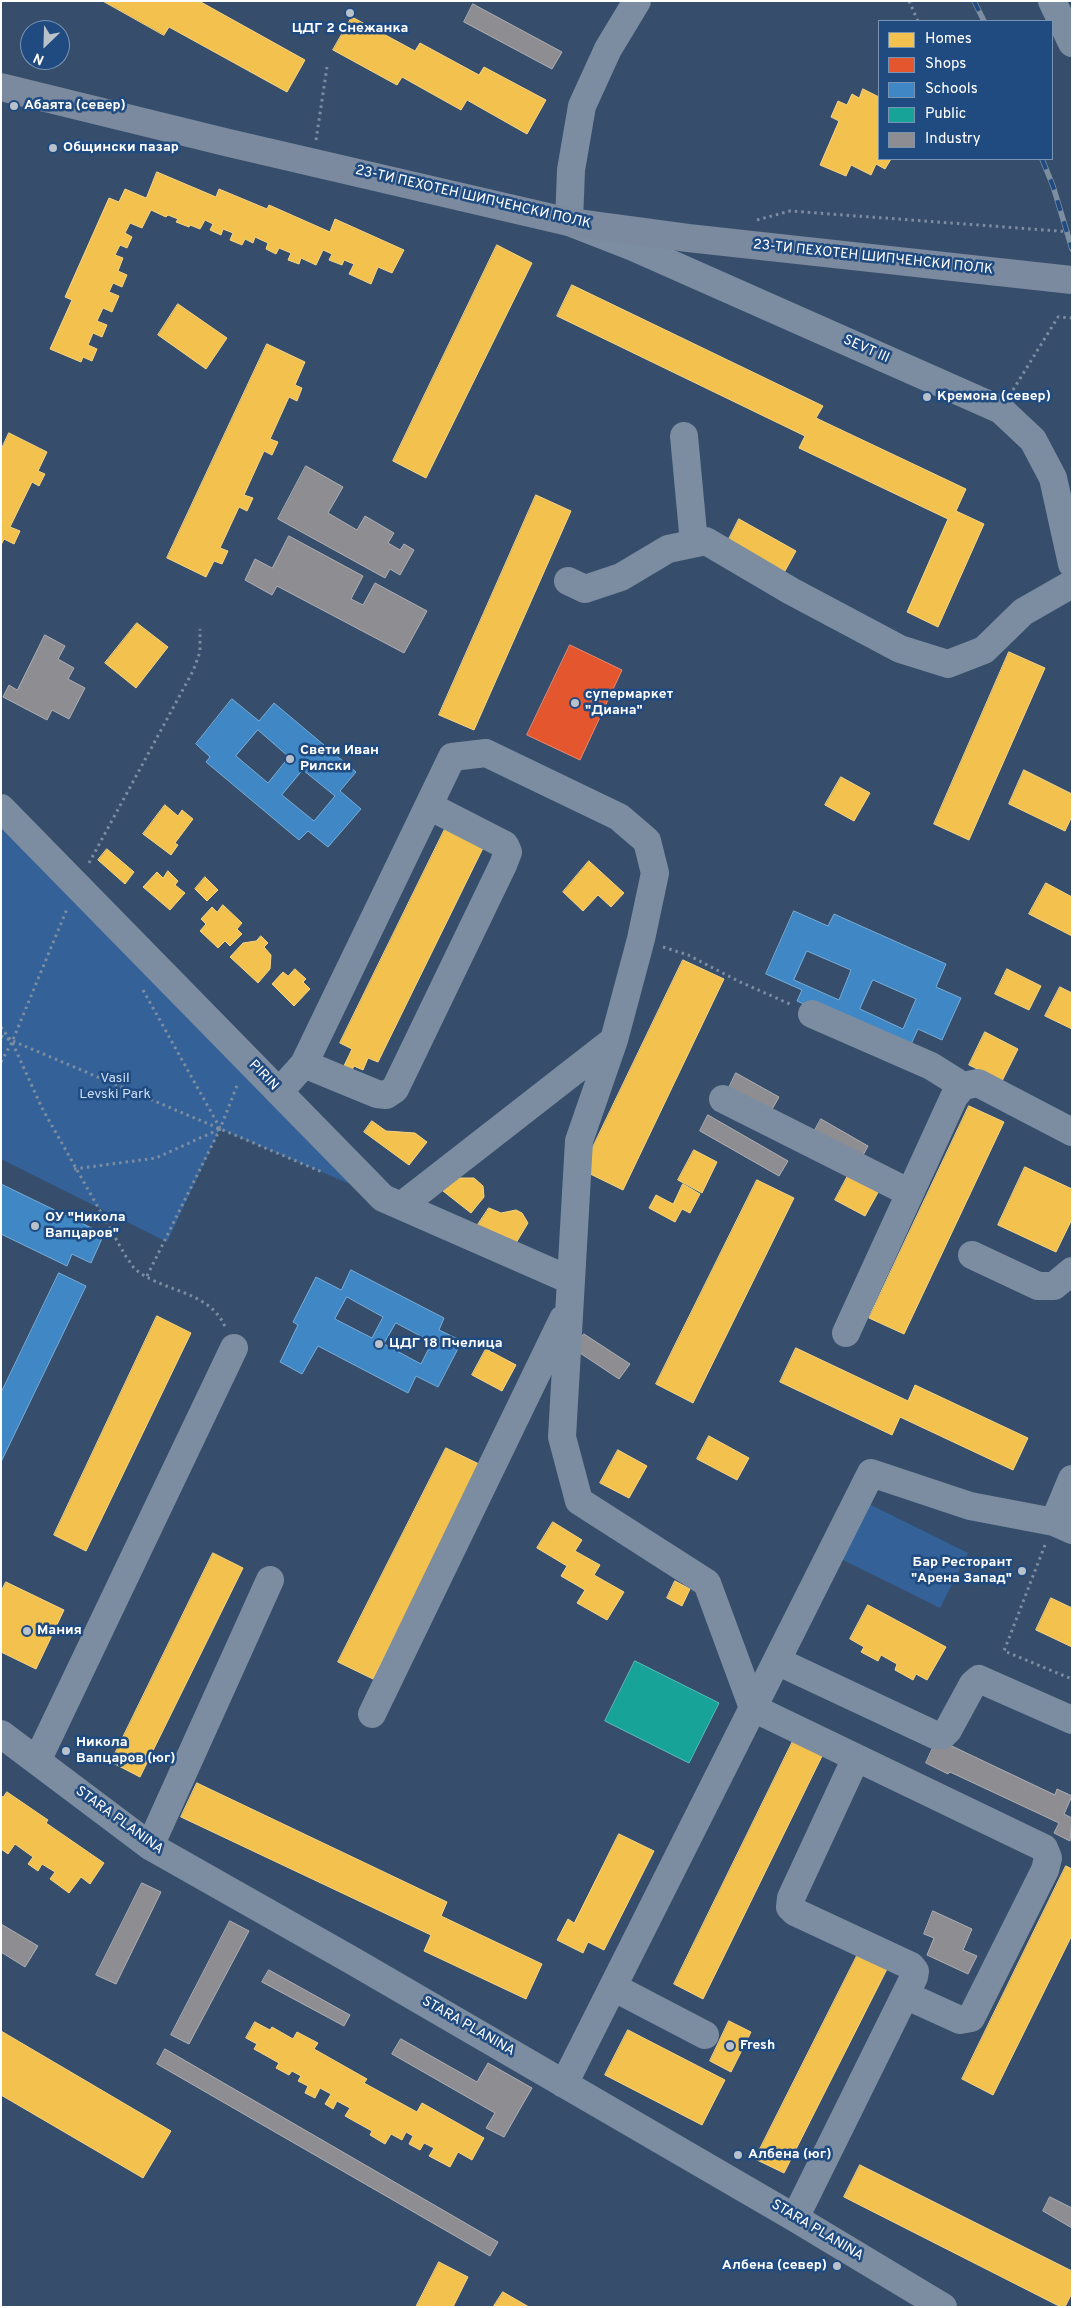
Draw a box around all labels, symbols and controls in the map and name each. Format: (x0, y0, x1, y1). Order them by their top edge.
marker: ЦДГ 2 Снежанка (344, 7, 356, 19)
north arrow (20, 20, 70, 70)
legend (878, 20, 1053, 160)
place label: ЦДГ 2 Снежанка (292, 21, 408, 37)
text: Homes (925, 30, 972, 49)
text: N (31, 48, 47, 68)
text: Shops (925, 55, 966, 74)
text: Schools (925, 80, 978, 99)
place label: Абаята (север) (24, 98, 126, 114)
marker: Абаята (север) (8, 100, 20, 112)
text: Public (925, 105, 966, 124)
text: Industry (925, 130, 981, 149)
place label: Общински пазар (63, 140, 179, 156)
marker: Общински пазар (47, 142, 59, 154)
street label: 23-ТИ ПЕХОТЕН ШИПЧЕНСКИ ПОЛК (353, 163, 593, 233)
street label: 23-ТИ ПЕХОТЕН ШИПЧЕНСКИ ПОЛК (752, 237, 994, 279)
street label: SEVT III (840, 332, 892, 368)
place label: Кремона (север) (937, 389, 1051, 405)
marker: Кремона (север) (921, 391, 933, 403)
place label: супермаркет "Диана" (585, 687, 673, 720)
marker: супермаркет "Диана" (569, 697, 581, 709)
place label: Свети Иван Рилски (300, 743, 379, 776)
marker: Свети Иван Рилски (284, 753, 296, 765)
street label: PIRIN (245, 1057, 281, 1095)
park label: Vasil Levski Park (79, 1071, 151, 1104)
place label: ОУ "Никола Вапцаров" (45, 1210, 125, 1242)
marker: ОУ "Никола Вапцаров" (29, 1220, 41, 1232)
place label: ЦДГ 18 Пчелица (389, 1336, 503, 1352)
marker: ЦДГ 18 Пчелица (373, 1338, 385, 1350)
place label: Бар Ресторант "Арена Запад" (911, 1555, 1012, 1588)
marker: Бар Ресторант "Арена Запад" (1016, 1565, 1028, 1577)
place label: Мания (37, 1623, 82, 1639)
marker: Мания (21, 1625, 33, 1637)
place label: Никола Вапцаров (юг) (76, 1735, 176, 1768)
marker: Никола Вапцаров (юг) (60, 1745, 72, 1757)
street label: STARA PLANINA (72, 1783, 166, 1859)
street label: STARA PLANINA (418, 1994, 518, 2060)
place label: Fresh (740, 2038, 775, 2054)
marker: Fresh (724, 2040, 736, 2052)
place label: Албена (юг) (748, 2147, 831, 2163)
marker: Албена (юг) (732, 2149, 744, 2161)
street label: STARA PLANINA (768, 2197, 866, 2265)
place label: Албена (север) (722, 2258, 827, 2274)
marker: Албена (север) (831, 2260, 843, 2272)

